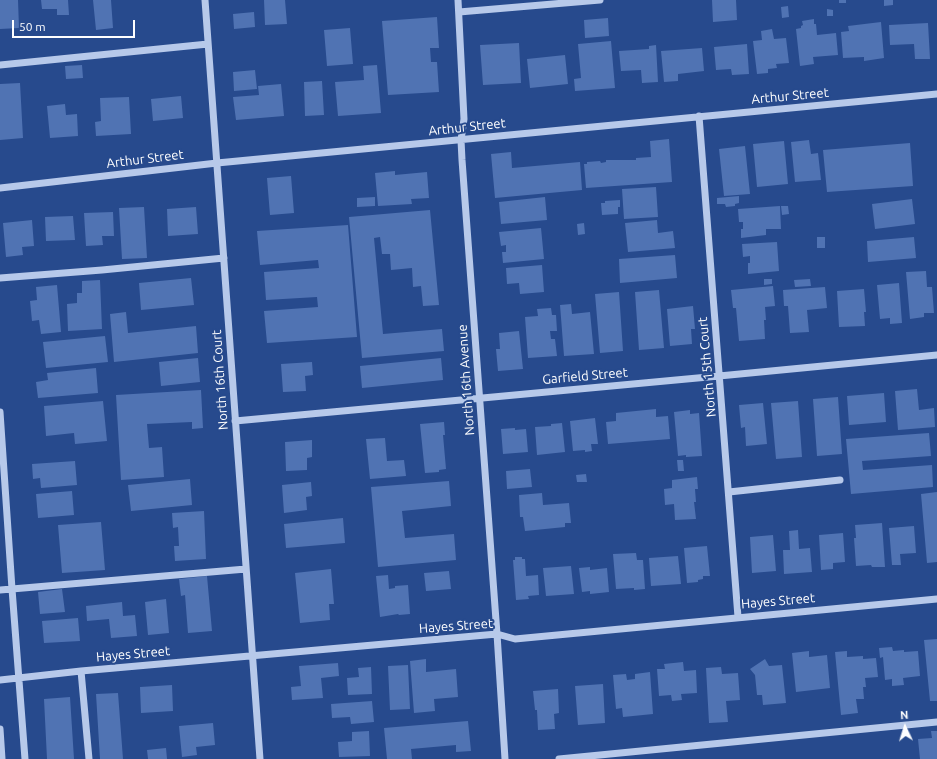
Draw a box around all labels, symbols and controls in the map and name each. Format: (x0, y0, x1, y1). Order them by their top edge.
scale bar (14, 12, 137, 38)
text: 50 m (19, 20, 46, 33)
street label: Arthur Street (751, 85, 829, 107)
street label: Arthur Street (428, 115, 506, 139)
street label: Arthur Street (106, 147, 184, 171)
street label: North 15th Court (695, 316, 719, 418)
street label: North 16th Avenue (454, 324, 478, 436)
street label: North 16th Court (209, 329, 231, 431)
street label: Garfield Street (542, 364, 628, 388)
street label: Hayes Street (740, 590, 816, 612)
street label: Hayes Street (419, 616, 493, 636)
street label: Hayes Street (95, 643, 171, 665)
north arrow (885, 707, 925, 747)
text: N (900, 709, 909, 721)

